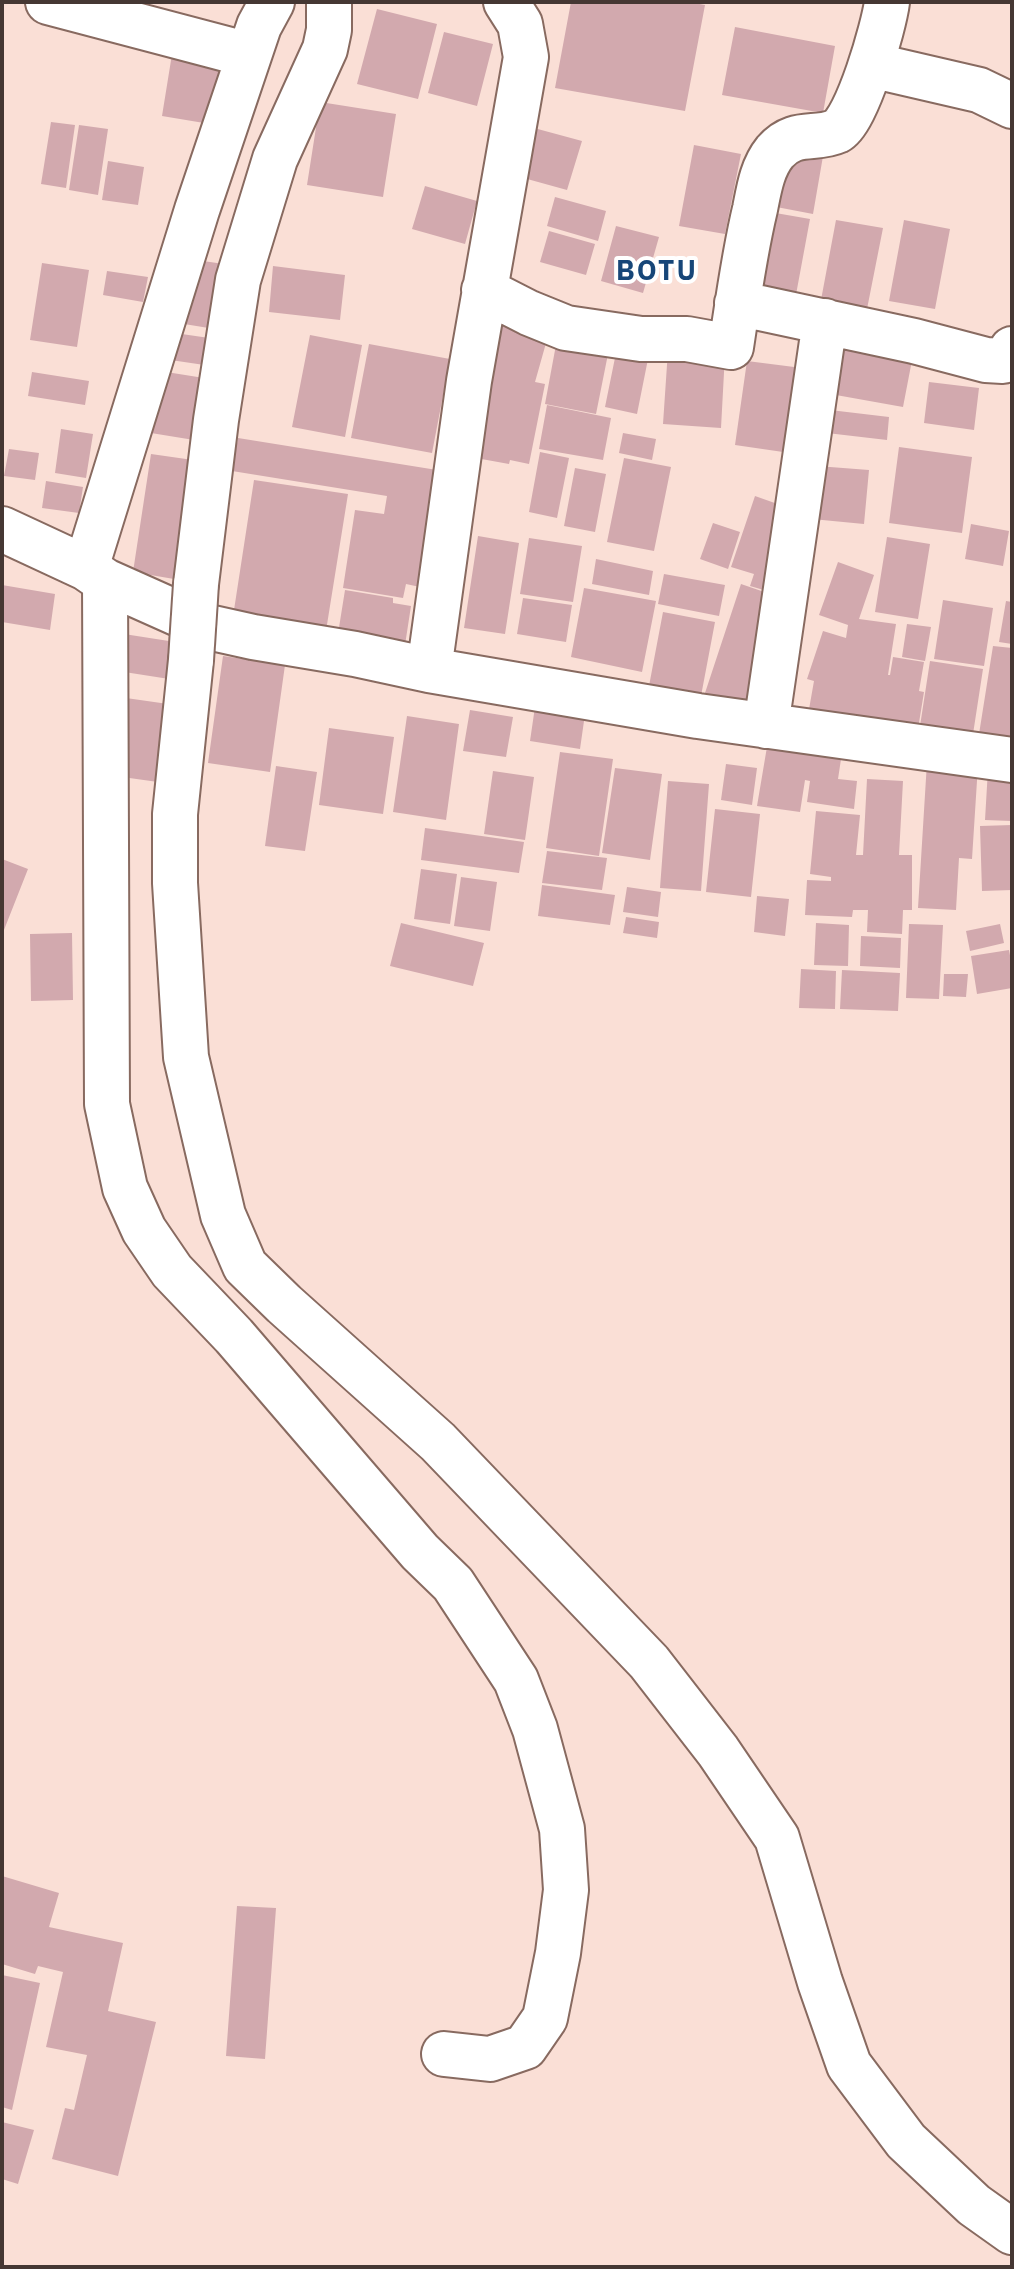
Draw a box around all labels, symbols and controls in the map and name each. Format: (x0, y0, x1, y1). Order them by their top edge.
district label: BOTU (616, 255, 698, 289)

